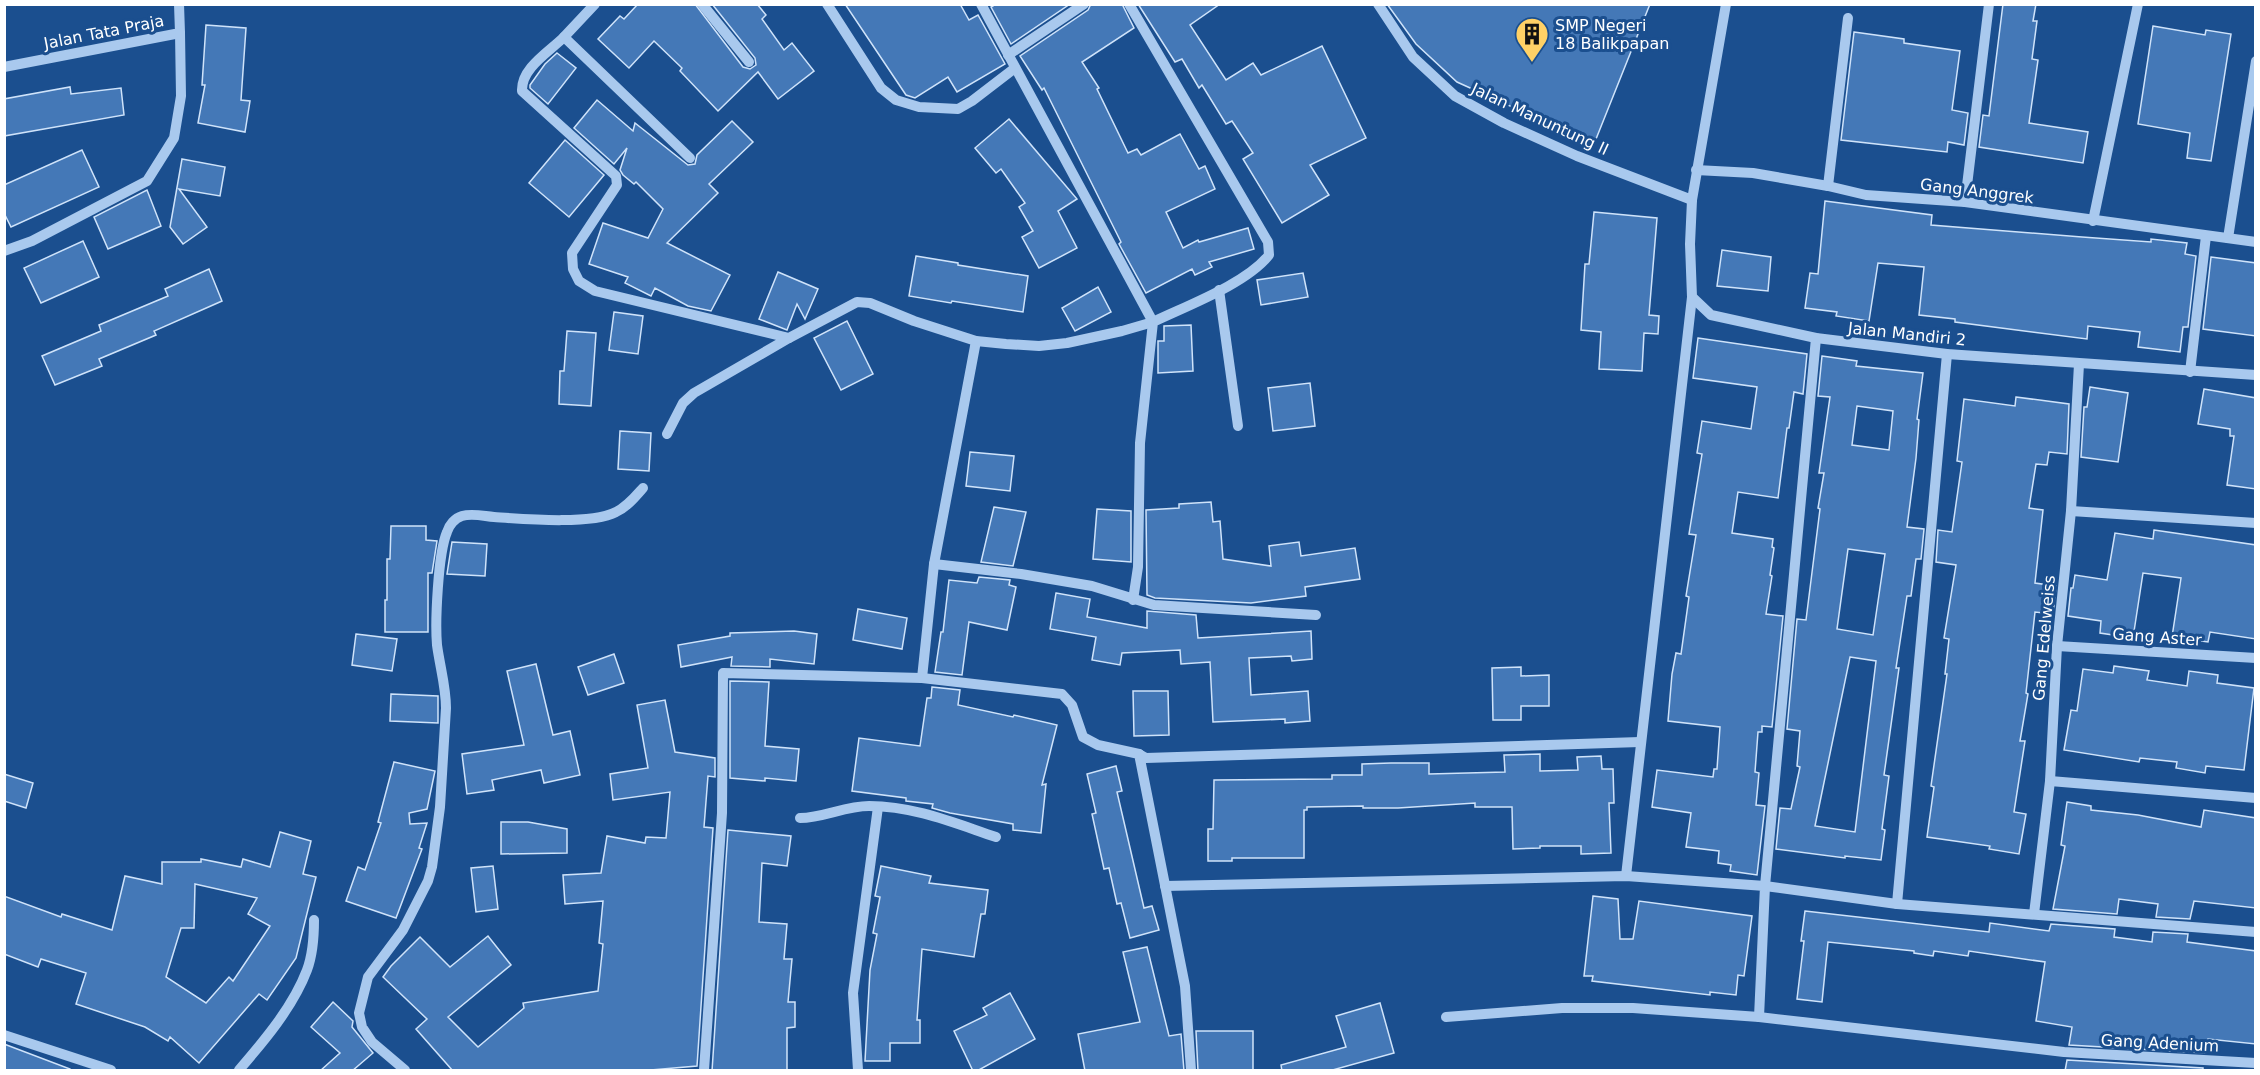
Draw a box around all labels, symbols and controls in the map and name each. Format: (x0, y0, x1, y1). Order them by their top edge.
street label: Jalan Tata Praja (41, 11, 166, 53)
building icon: SMP Negeri 18 Balikpapan (1514, 16, 1550, 63)
place label: SMP Negeri 18 Balikpapan (1555, 16, 1669, 53)
street label: Jalan Manuntung II (1467, 78, 1612, 159)
street label: Gang Anggrek (1919, 175, 2036, 207)
street label: Jalan Mandiri 2 (1846, 318, 1967, 350)
street label: Gang Edelweiss (2029, 574, 2059, 702)
street label: Gang Aster (2112, 624, 2203, 650)
street label: Gang Adenium (2100, 1030, 2220, 1056)

